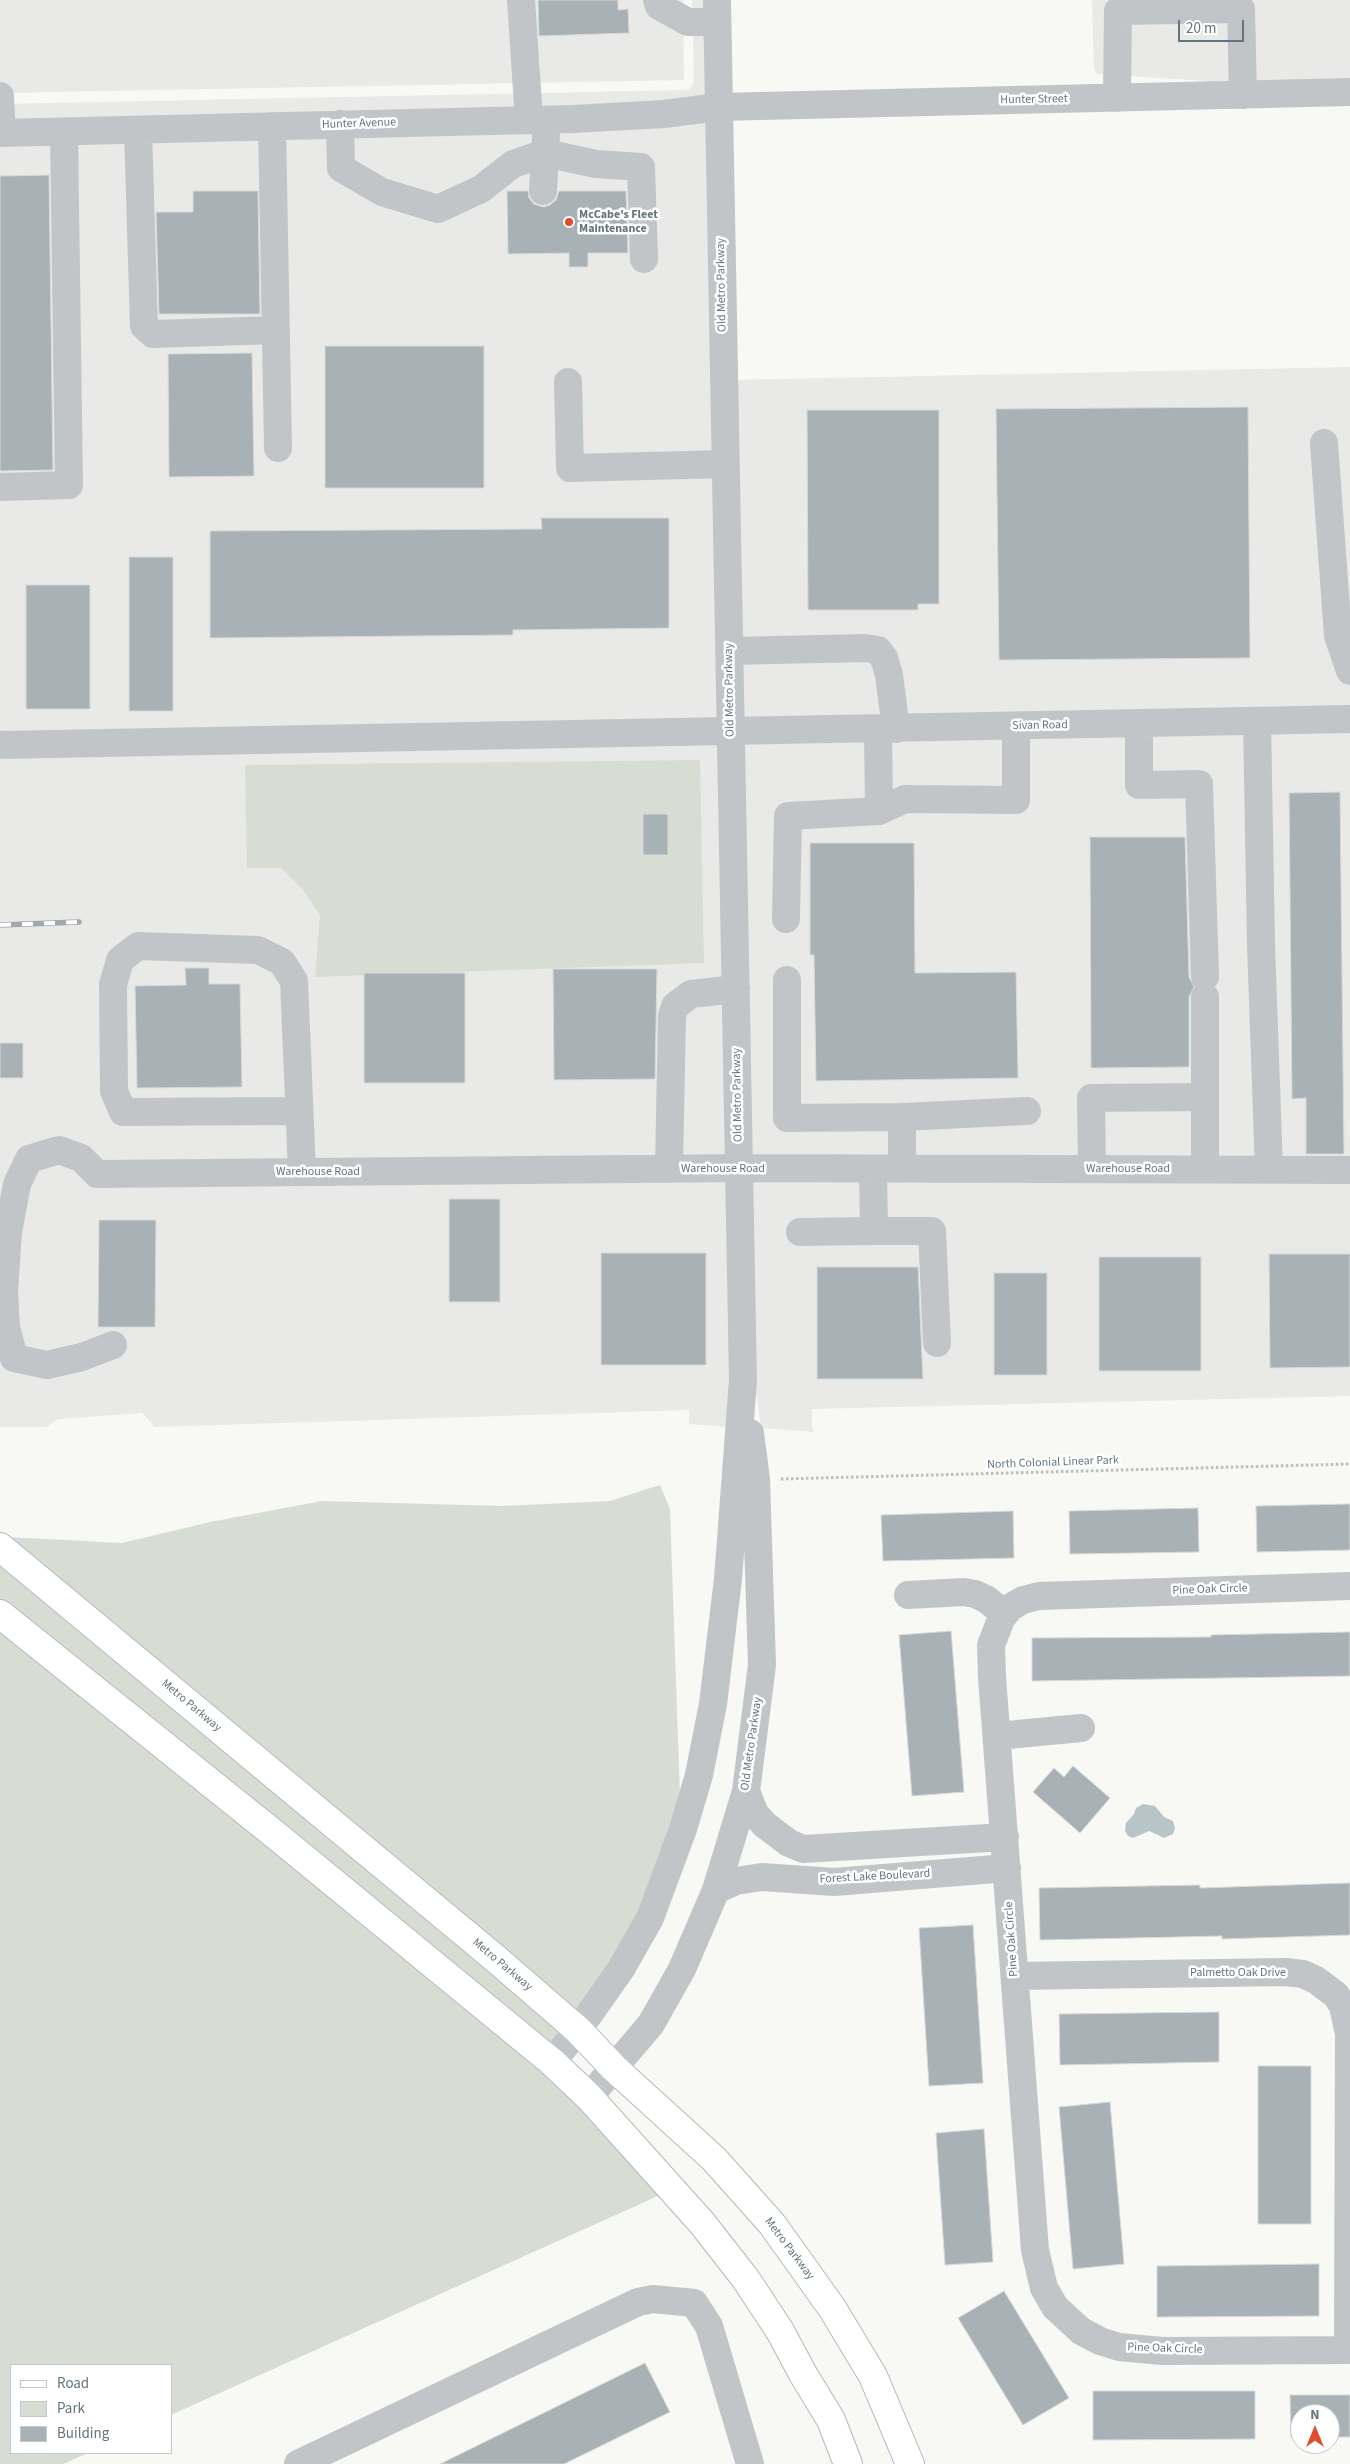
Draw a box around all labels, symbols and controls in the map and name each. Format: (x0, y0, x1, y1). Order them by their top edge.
scale bar (1180, 10, 1246, 42)
text: 20 m (1186, 18, 1216, 39)
street label: Hunter Street (1000, 92, 1068, 108)
street label: Hunter Avenue (322, 116, 396, 132)
place label: McCabe's Fleet Maintenance (579, 208, 658, 236)
marker: McCabe's Fleet Maintenance (563, 216, 575, 228)
street label: Old Metro Parkway (714, 238, 730, 332)
street label: Old Metro Parkway (722, 643, 738, 737)
street label: Sivan Road (1012, 718, 1068, 734)
street label: Old Metro Parkway (730, 1048, 746, 1142)
street label: Warehouse Road (681, 1162, 765, 1176)
street label: Warehouse Road (1086, 1162, 1170, 1176)
street label: Warehouse Road (276, 1165, 360, 1179)
street label: North Colonial Linear Park (987, 1454, 1119, 1472)
street label: Pine Oak Circle (1172, 1581, 1248, 1599)
street label: Metro Parkway (158, 1677, 224, 1735)
street label: Old Metro Parkway (738, 1696, 766, 1792)
street label: Forest Lake Boulevard (819, 1867, 931, 1887)
street label: Pine Oak Circle (1002, 1901, 1022, 1977)
street label: Metro Parkway (469, 1936, 535, 1994)
street label: Palmetto Oak Drive (1190, 1966, 1286, 1980)
street label: Metro Parkway (761, 2215, 817, 2283)
street label: Pine Oak Circle (1127, 2340, 1203, 2358)
legend (10, 2364, 172, 2454)
text: Road (57, 2373, 89, 2394)
text: Park (57, 2398, 85, 2419)
north arrow (1290, 2404, 1340, 2454)
text: N (1310, 2405, 1320, 2425)
text: Building (57, 2423, 109, 2444)

